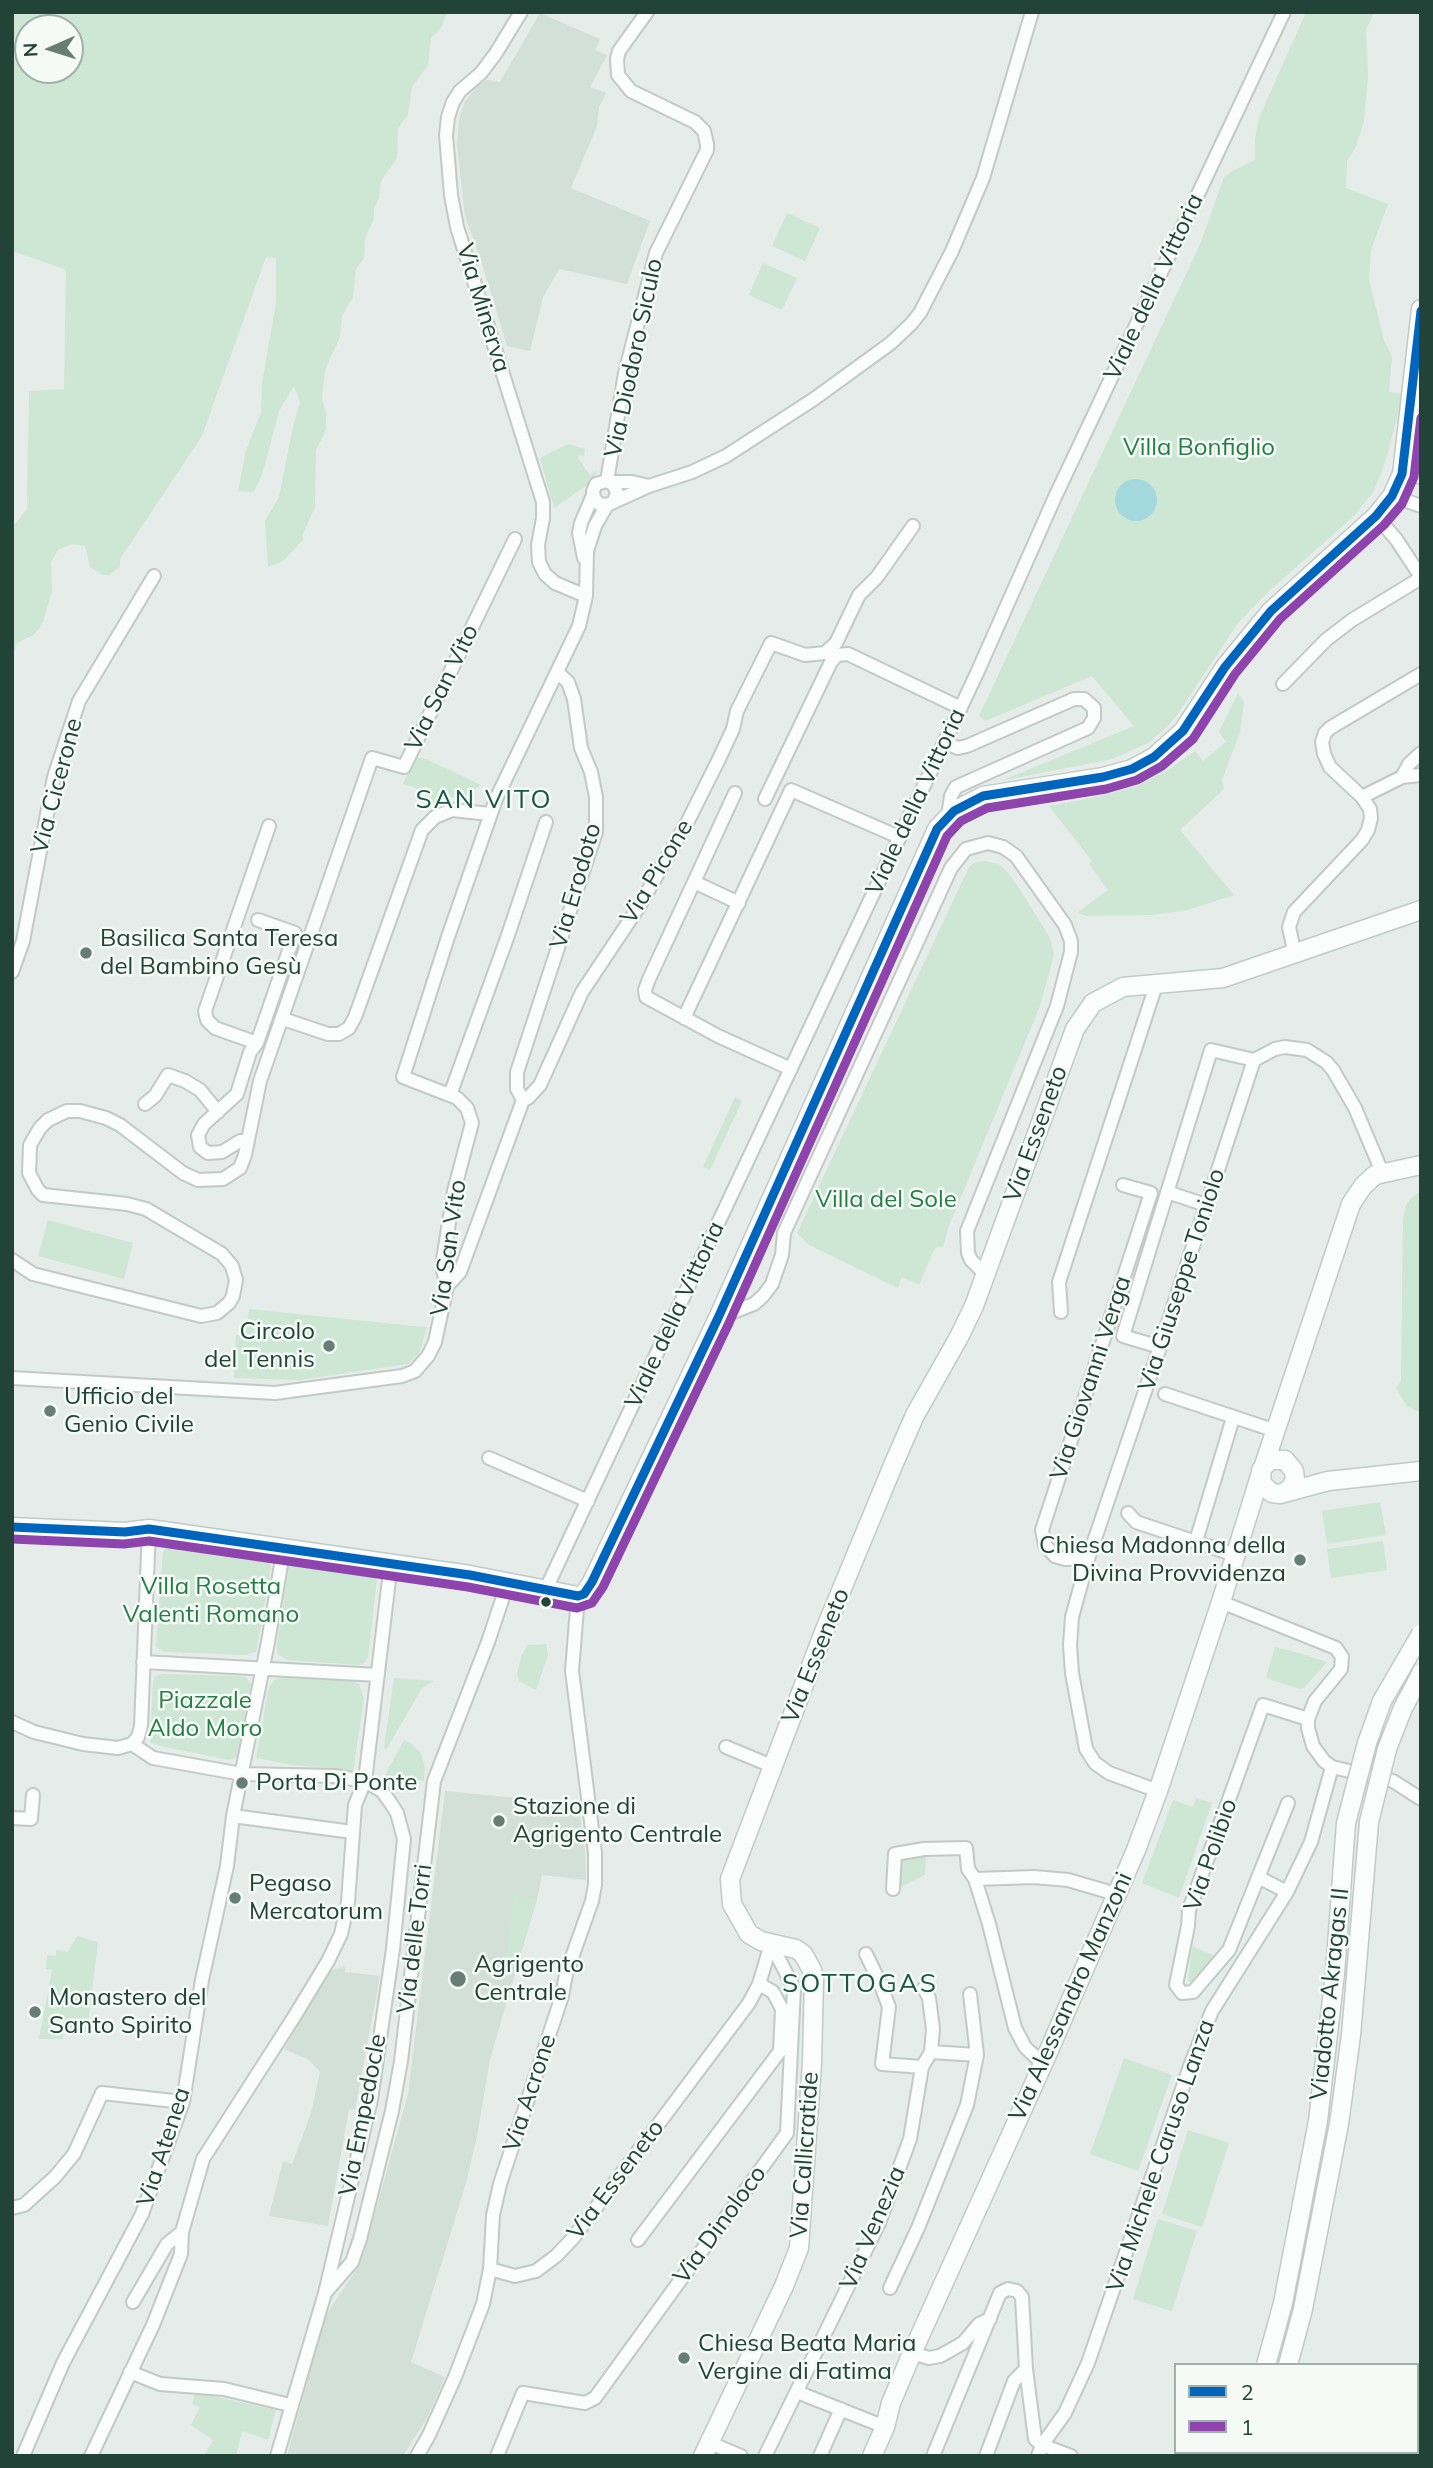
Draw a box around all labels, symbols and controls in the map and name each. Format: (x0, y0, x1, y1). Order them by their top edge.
north arrow (14, 14, 84, 84)
text: N (18, 42, 42, 58)
street label: Viale della Vittoria (1098, 189, 1210, 385)
street label: Via Minerva (450, 240, 516, 376)
street label: Via Diodoro Siculo (599, 256, 669, 460)
park label: Villa Bonfiglio (1123, 434, 1275, 462)
street label: Via San Vito (399, 620, 485, 756)
street label: Viale della Vittoria (860, 704, 972, 900)
street label: Via Cicerone (25, 715, 89, 857)
district label: SAN VITO (417, 784, 551, 816)
street label: Via Picone (615, 814, 699, 930)
street label: Via Erodoto (544, 820, 608, 952)
place label: Basilica Santa Teresa del Bambino Gesù (100, 925, 338, 981)
marker: Basilica Santa Teresa del Bambino Gesù (78, 945, 94, 961)
street label: Via Esseneto (998, 1062, 1074, 1206)
street label: Via Giuseppe Toniolo (1132, 1165, 1232, 1395)
street label: Via San Vito (425, 1178, 473, 1318)
park label: Villa del Sole (815, 1186, 957, 1214)
street label: Viale della Vittoria (619, 1217, 731, 1413)
street label: Via Giovanni Verga (1044, 1272, 1138, 1484)
place label: Circolo del Tennis (204, 1318, 315, 1374)
marker: Circolo del Tennis (321, 1338, 337, 1354)
place label: Ufficio del Genio Civile (64, 1383, 194, 1439)
marker: Ufficio del Genio Civile (42, 1403, 58, 1419)
place label: Chiesa Madonna della Divina Provvidenza (1039, 1532, 1286, 1588)
marker: Chiesa Madonna della Divina Provvidenza (1292, 1552, 1308, 1568)
park label: Villa Rosetta Valenti Romano (123, 1573, 299, 1629)
street label: Via Esseneto (776, 1584, 856, 1728)
unlabelled marker (539, 1595, 553, 1609)
park label: Piazzale Aldo Moro (148, 1687, 262, 1743)
place label: Porta Di Ponte (256, 1769, 417, 1797)
marker: Porta Di Ponte (234, 1775, 250, 1791)
place label: Stazione di Agrigento Centrale (513, 1793, 722, 1849)
street label: Via Polibio (1178, 1795, 1244, 1915)
marker: Stazione di Agrigento Centrale (491, 1813, 507, 1829)
street label: Via delle Torri (392, 1862, 438, 2016)
street label: Via Alessandro Manzoni (1003, 1868, 1139, 2126)
place label: Pegaso Mercatorum (249, 1870, 383, 1926)
street label: Viadotto Akragas II (1305, 1886, 1355, 2102)
marker: Pegaso Mercatorum (227, 1890, 243, 1906)
place label: Agrigento Centrale (474, 1951, 584, 2007)
district label: SOTTOGAS (783, 1968, 937, 2000)
marker: Agrigento Centrale (448, 1969, 468, 1989)
place label: Monastero del Santo Spirito (49, 1984, 207, 2040)
marker: Monastero del Santo Spirito (27, 2004, 43, 2020)
street label: Via Michele Caruso Lanza (1101, 2016, 1221, 2296)
street label: Via Acrone (497, 2031, 563, 2155)
street label: Via Empedocle (333, 2032, 393, 2198)
street label: Via Callicratide (785, 2071, 825, 2239)
street label: Via Atenea (131, 2084, 197, 2210)
street label: Via Esseneto (561, 2114, 671, 2246)
street label: Via Dinoloco (667, 2160, 773, 2290)
street label: Via Venezia (834, 2162, 912, 2294)
place label: Chiesa Beata Maria Vergine di Fatima (698, 2330, 916, 2386)
marker: Chiesa Beata Maria Vergine di Fatima (676, 2350, 692, 2366)
legend (1174, 2363, 1419, 2454)
text: 2 (1241, 2379, 1254, 2405)
text: 1 (1241, 2414, 1254, 2440)

